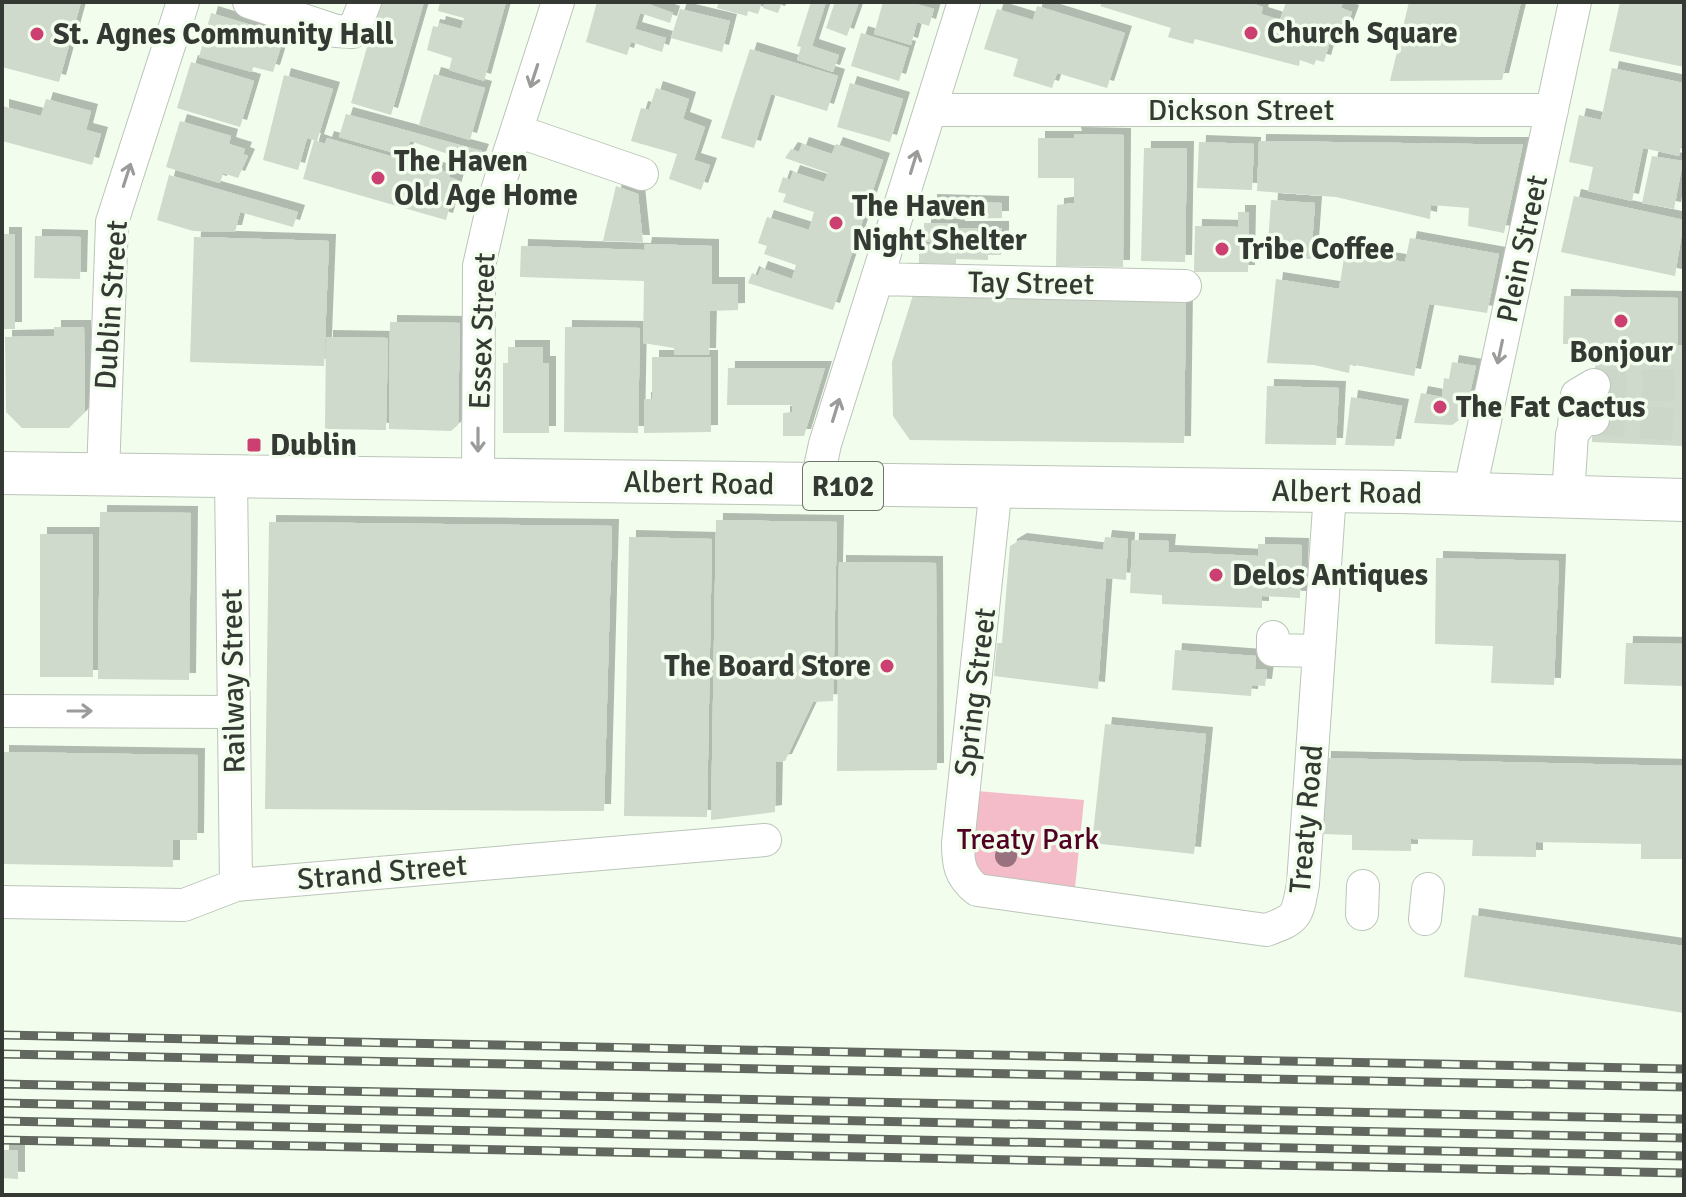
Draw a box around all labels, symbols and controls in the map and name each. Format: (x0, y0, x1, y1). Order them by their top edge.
place label: Church Square (1267, 15, 1458, 52)
place label: St. Agnes Community Hall (53, 16, 394, 53)
marker: Church Square (1242, 24, 1260, 42)
marker: St. Agnes Community Hall (28, 25, 46, 43)
one-way arrow (526, 63, 541, 89)
street label: Dickson Street (1148, 92, 1334, 129)
place label: The Haven Old Age Home (394, 143, 578, 214)
one-way arrow (907, 150, 922, 175)
one-way arrow (121, 162, 136, 187)
marker: The Haven Old Age Home (369, 169, 387, 187)
street label: Plein Street (1489, 172, 1556, 326)
place label: The Haven Night Shelter (852, 188, 1027, 259)
marker: The Haven Night Shelter (827, 214, 845, 232)
street label: Dublin Street (87, 219, 136, 391)
place label: Tribe Coffee (1238, 231, 1394, 268)
marker: Tribe Coffee (1213, 240, 1231, 258)
street label: Essex Street (461, 252, 504, 410)
street label: Tay Street (968, 264, 1094, 303)
marker: Bonjour (1612, 312, 1630, 330)
place label: Bonjour (1569, 334, 1673, 371)
one-way arrow (1492, 339, 1507, 364)
place label: The Fat Cactus (1456, 389, 1646, 426)
one-way arrow (829, 398, 844, 423)
marker: The Fat Cactus (1431, 398, 1449, 416)
one-way arrow (470, 426, 486, 453)
place label: Dublin (270, 427, 357, 464)
marker: Dublin (245, 436, 263, 454)
road number: R102 (803, 462, 883, 510)
street label: Albert Road (623, 464, 775, 503)
street label: Albert Road (1271, 473, 1423, 512)
place label: Delos Antiques (1232, 557, 1428, 594)
marker: Delos Antiques (1207, 566, 1225, 584)
street label: Railway Street (213, 588, 254, 774)
street label: Spring Street (947, 606, 1004, 778)
place label: The Board Store (664, 648, 871, 685)
marker: The Board Store (878, 657, 896, 675)
one-way arrow (66, 703, 93, 719)
street label: Treaty Road (1282, 743, 1331, 895)
park label: Treaty Park (957, 821, 1099, 858)
street label: Strand Street (296, 847, 468, 898)

